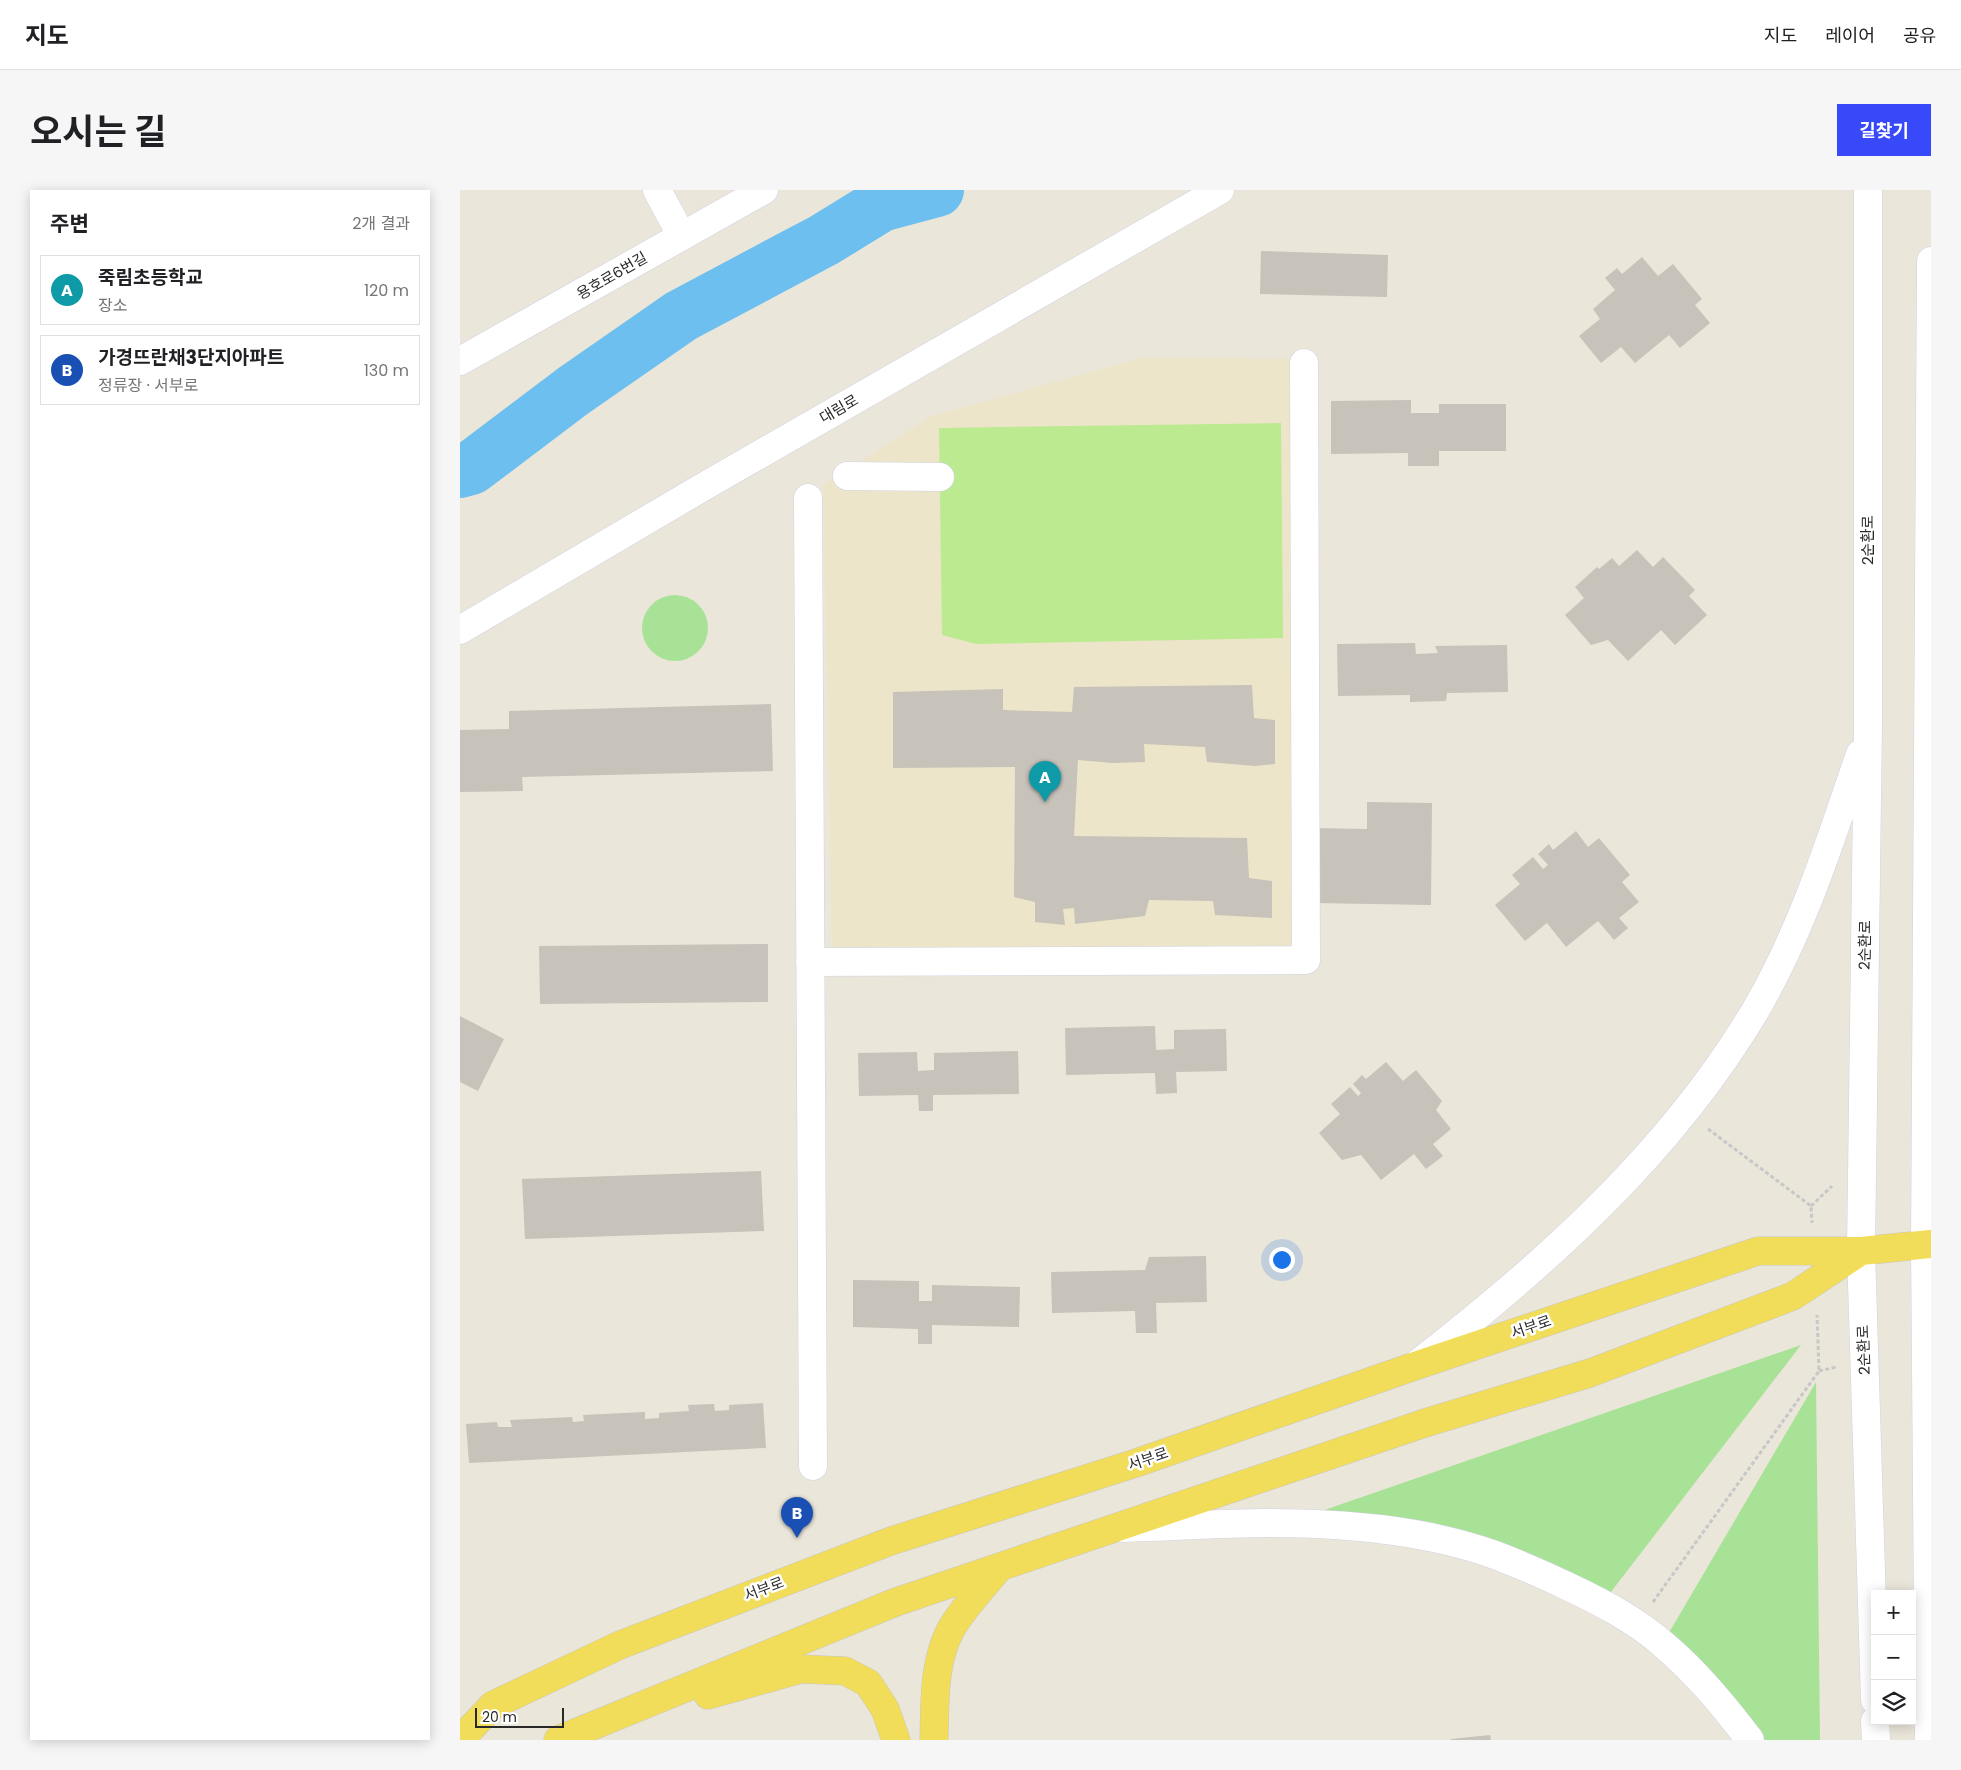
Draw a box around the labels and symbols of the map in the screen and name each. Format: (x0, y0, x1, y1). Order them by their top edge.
street label: 용호로6번길 (572, 247, 651, 304)
street label: 대림로 (816, 389, 862, 428)
street label: 2순환로 (1857, 515, 1878, 565)
pin: A (1029, 761, 1061, 802)
street label: 2순환로 (1854, 920, 1875, 970)
your location (1269, 1247, 1295, 1273)
street label: 서부로 (1508, 1310, 1554, 1343)
street label: 2순환로 (1852, 1325, 1875, 1375)
street label: 서부로 (1125, 1442, 1171, 1475)
pin: B (781, 1497, 813, 1538)
street label: 서부로 (741, 1571, 787, 1606)
scale bar (475, 1705, 564, 1728)

